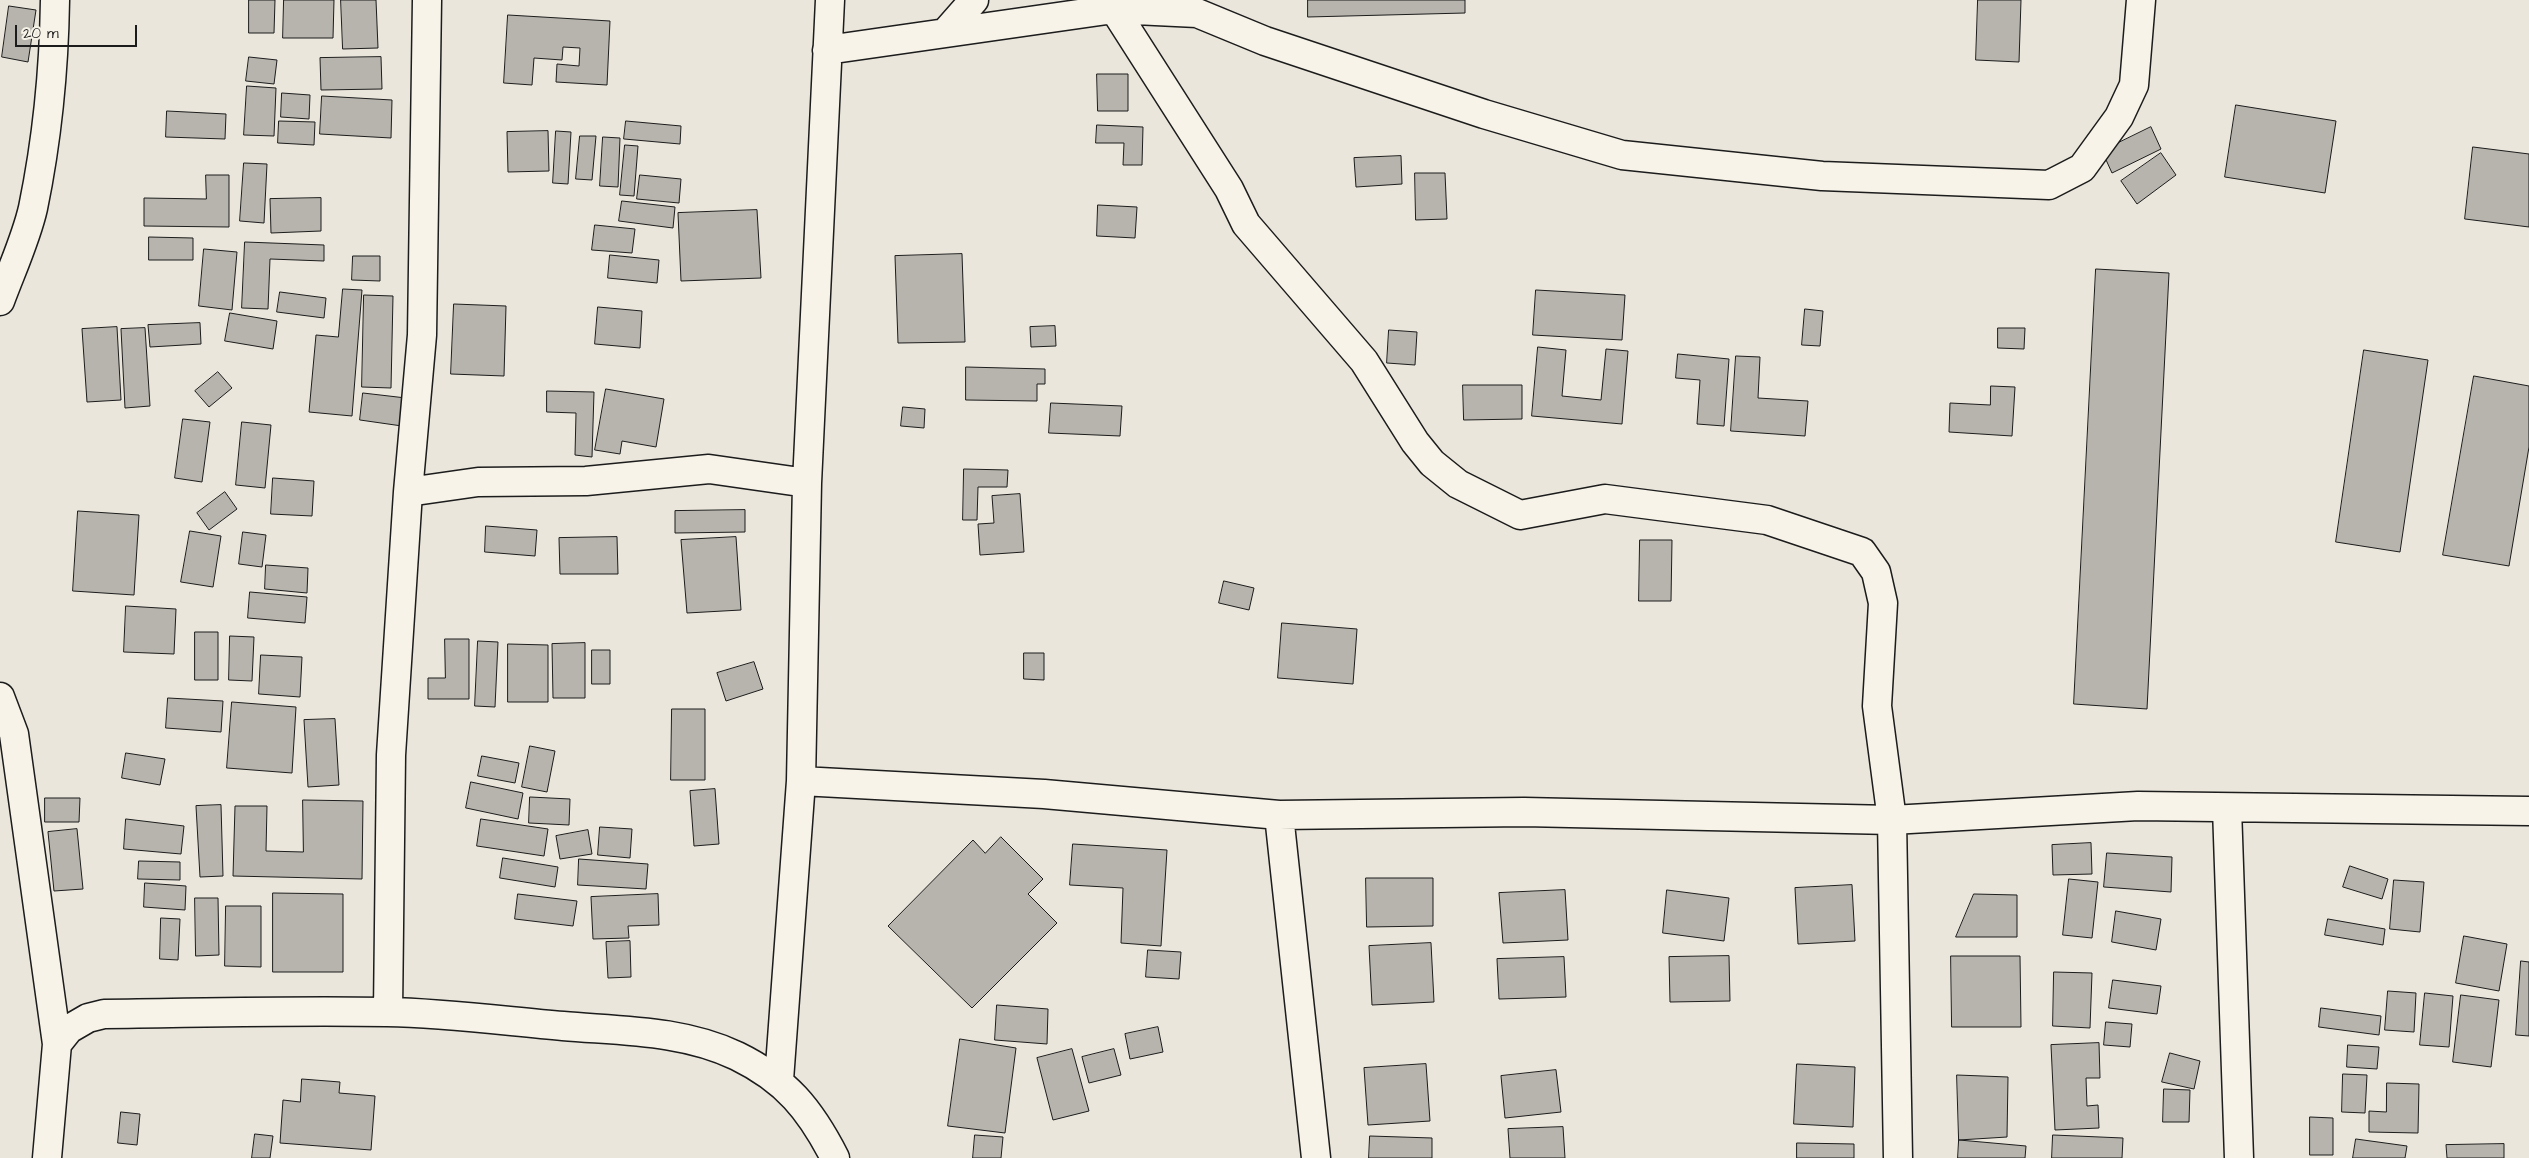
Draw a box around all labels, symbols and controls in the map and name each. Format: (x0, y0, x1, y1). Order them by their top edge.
scale bar (18, 15, 140, 47)
text: 20 m (23, 23, 59, 44)

